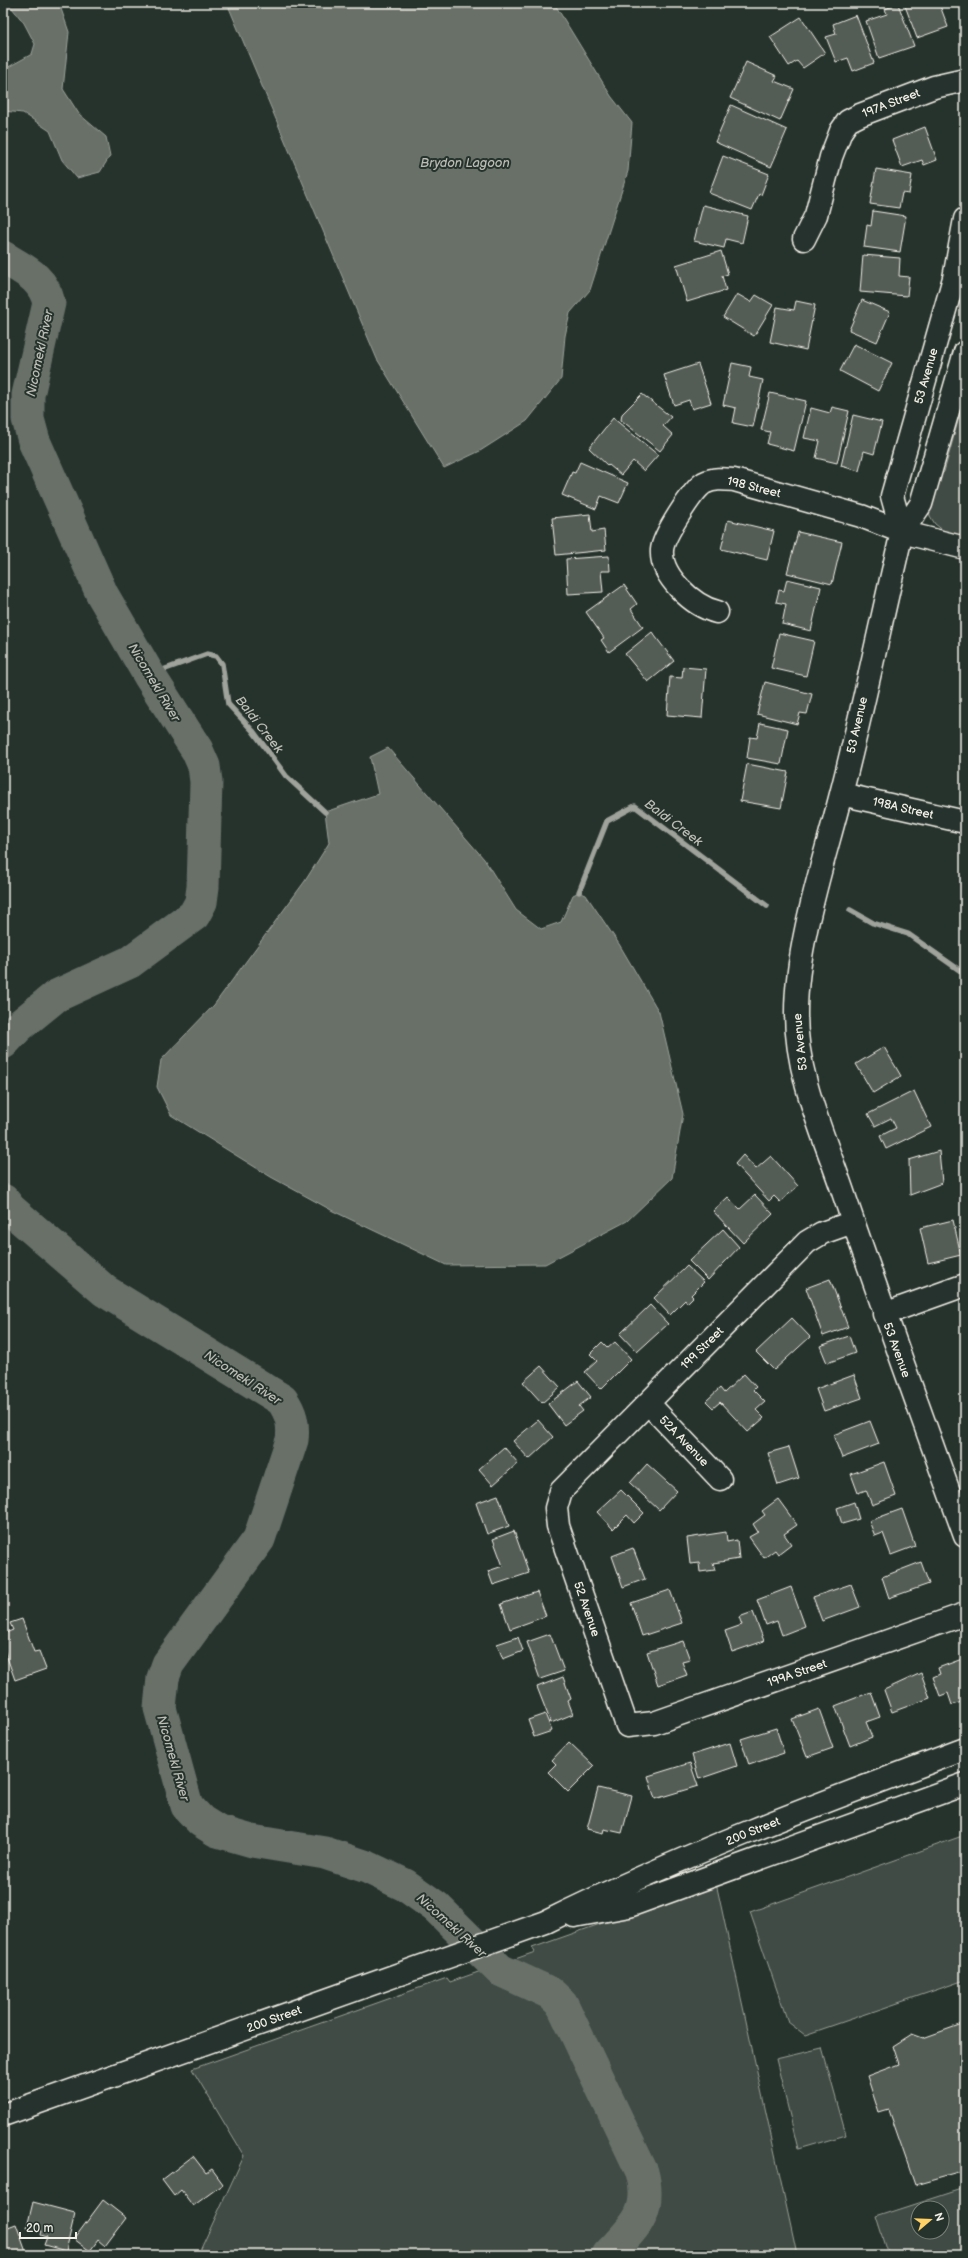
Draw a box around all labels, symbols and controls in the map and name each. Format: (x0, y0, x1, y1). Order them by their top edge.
street label: 197A Street (860, 85, 923, 121)
water label: Brydon Lagoon (420, 155, 510, 171)
water label: Nicomekl River (23, 307, 57, 398)
street label: 53 Avenue (911, 346, 942, 406)
street label: 198 Street (726, 474, 782, 501)
water label: Nicomekl River (125, 640, 184, 726)
water label: Baldi Creek (232, 693, 287, 757)
street label: 53 Avenue (844, 695, 871, 755)
street label: 198A Street (871, 794, 935, 823)
water label: Baldi Creek (641, 796, 706, 850)
street label: 53 Avenue (790, 1012, 811, 1071)
street label: 53 Avenue (880, 1320, 913, 1380)
street label: 199 Street (678, 1324, 727, 1373)
water label: Nicomekl River (201, 1347, 285, 1409)
street label: 52A Avenue (656, 1413, 712, 1470)
street label: 52 Avenue (570, 1580, 603, 1639)
street label: 199A Street (765, 1656, 829, 1691)
water label: Nicomekl River (153, 1714, 193, 1804)
street label: 200 Street (724, 1814, 783, 1849)
water label: Nicomekl River (413, 1890, 491, 1962)
street label: 200 Street (245, 2003, 304, 2036)
north arrow (910, 2200, 950, 2240)
text: N (931, 2211, 946, 2223)
scale bar (20, 2214, 76, 2240)
text: 20 m (26, 2221, 53, 2236)

